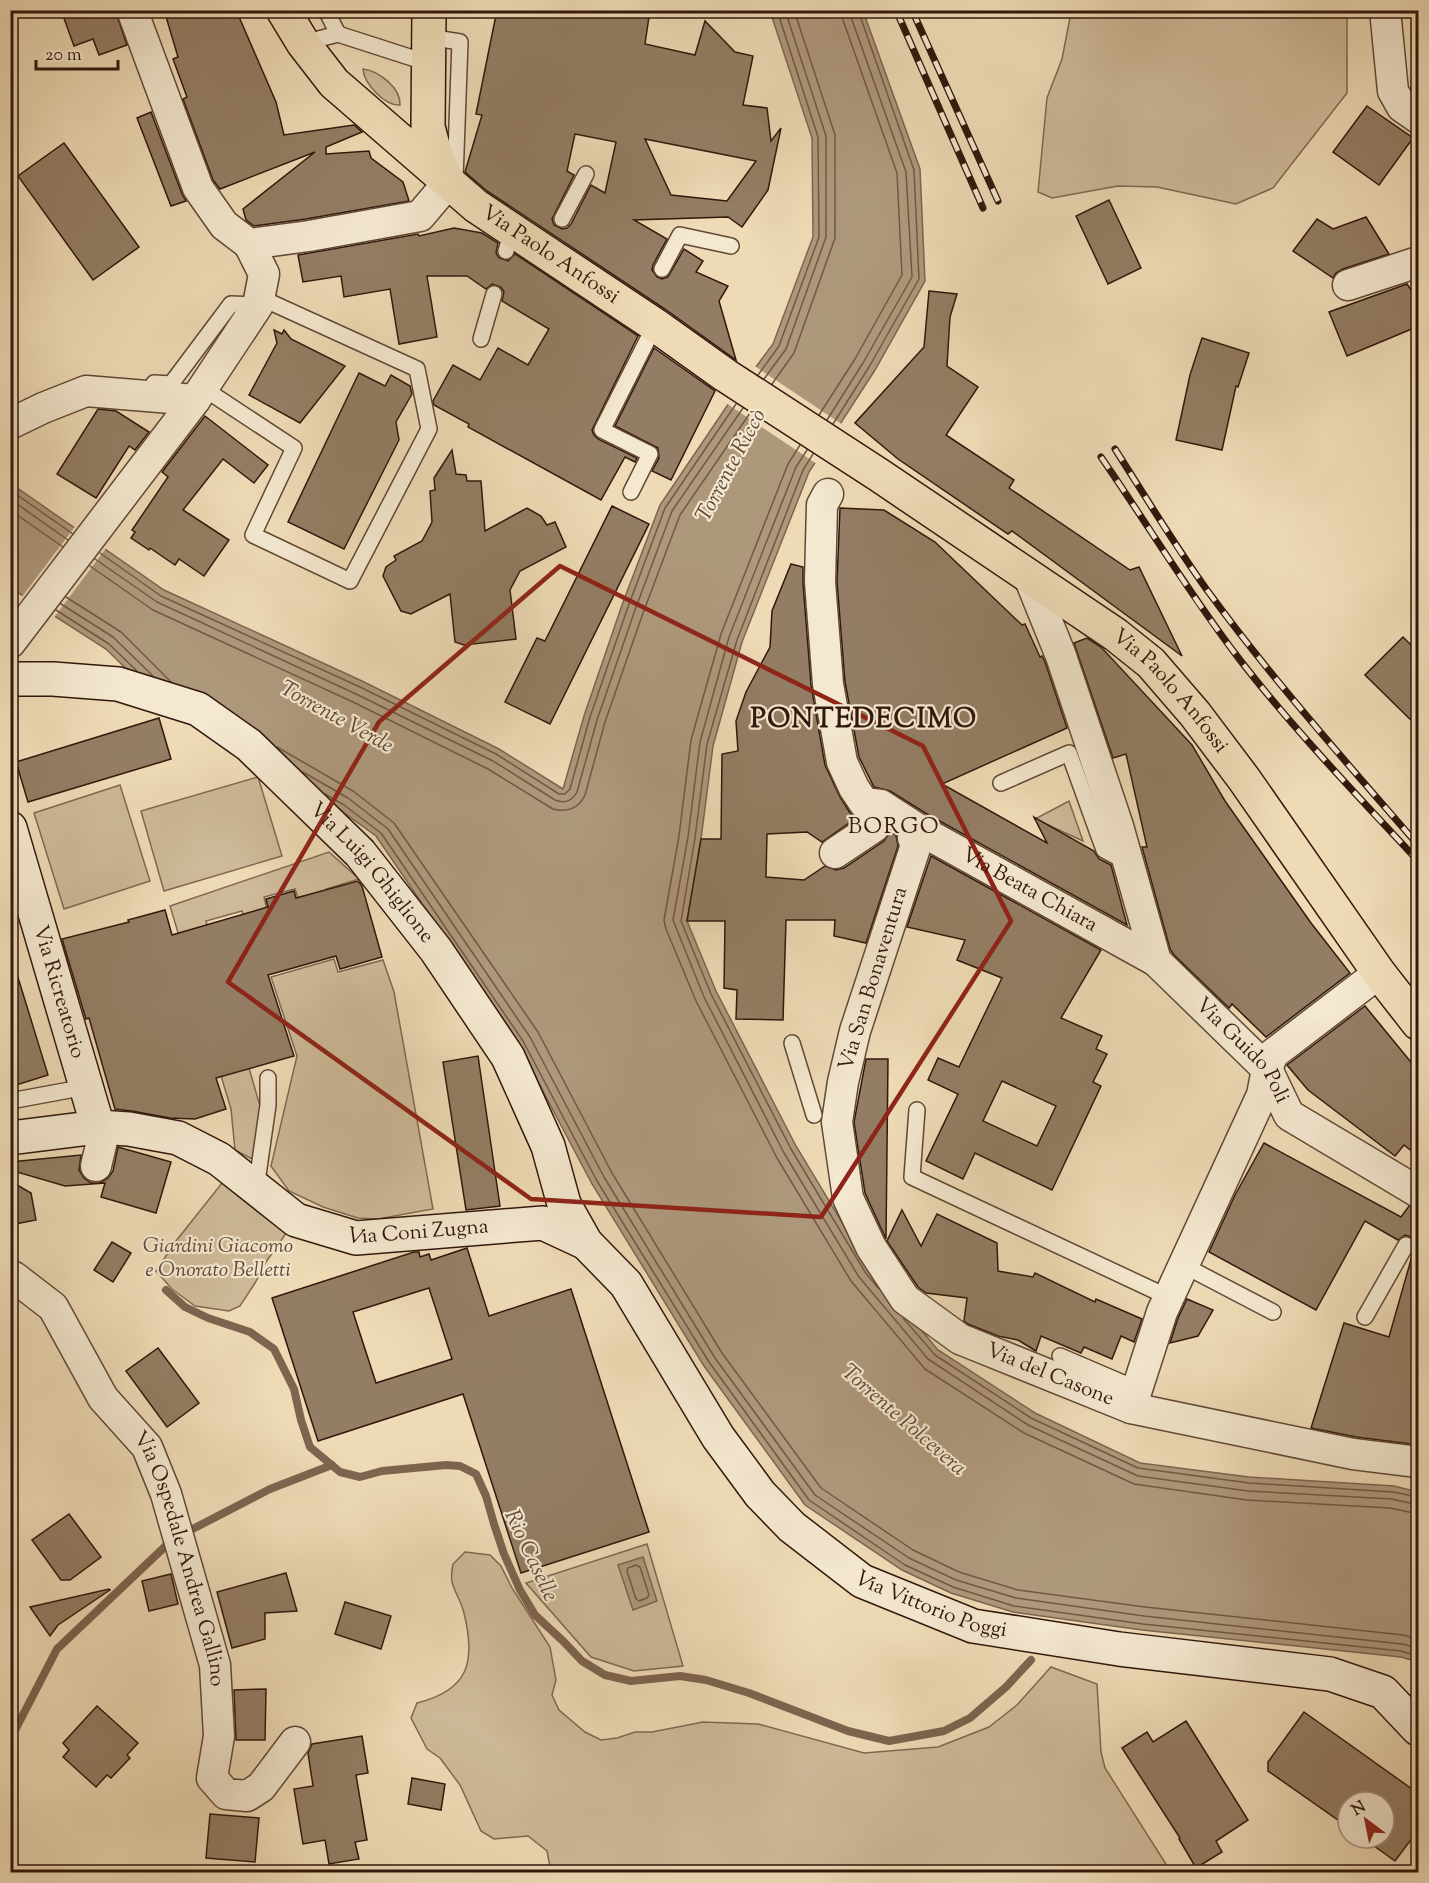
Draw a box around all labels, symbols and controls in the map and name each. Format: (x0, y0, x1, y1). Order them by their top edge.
scale bar (36, 33, 118, 71)
text: 20 m (45, 43, 82, 69)
street label: Via Paolo Anfossi (475, 198, 625, 312)
water label: Torrente Riccò (689, 404, 775, 528)
street label: Via Paolo Anfossi (1105, 622, 1235, 760)
water label: Torrente Verde (273, 674, 399, 762)
district label: PONTEDECIMO (751, 701, 977, 740)
street label: Via Luigi Ghiglione (302, 796, 441, 950)
district label: BORGO (848, 812, 940, 844)
street label: Via Beata Chiara (955, 841, 1103, 941)
street label: Via San Bonaventura (832, 883, 916, 1075)
street label: Via Ricreatorio (24, 922, 92, 1062)
street label: Via Guido Poli (1188, 991, 1296, 1109)
street label: Via Coni Zugna (342, 1212, 490, 1254)
park label: Giardini Giacomo e Onorato Belletti (143, 1232, 293, 1286)
street label: Via del Casone (981, 1336, 1118, 1414)
water label: Torrente Polcevera (833, 1358, 973, 1484)
street label: Via Ospedale Andrea Gallino (125, 1425, 231, 1687)
water label: Rio Caselle (495, 1505, 565, 1607)
street label: Via Vittorio Poggi (847, 1564, 1009, 1646)
north arrow (1336, 1790, 1396, 1850)
text: N (1348, 1796, 1371, 1823)

